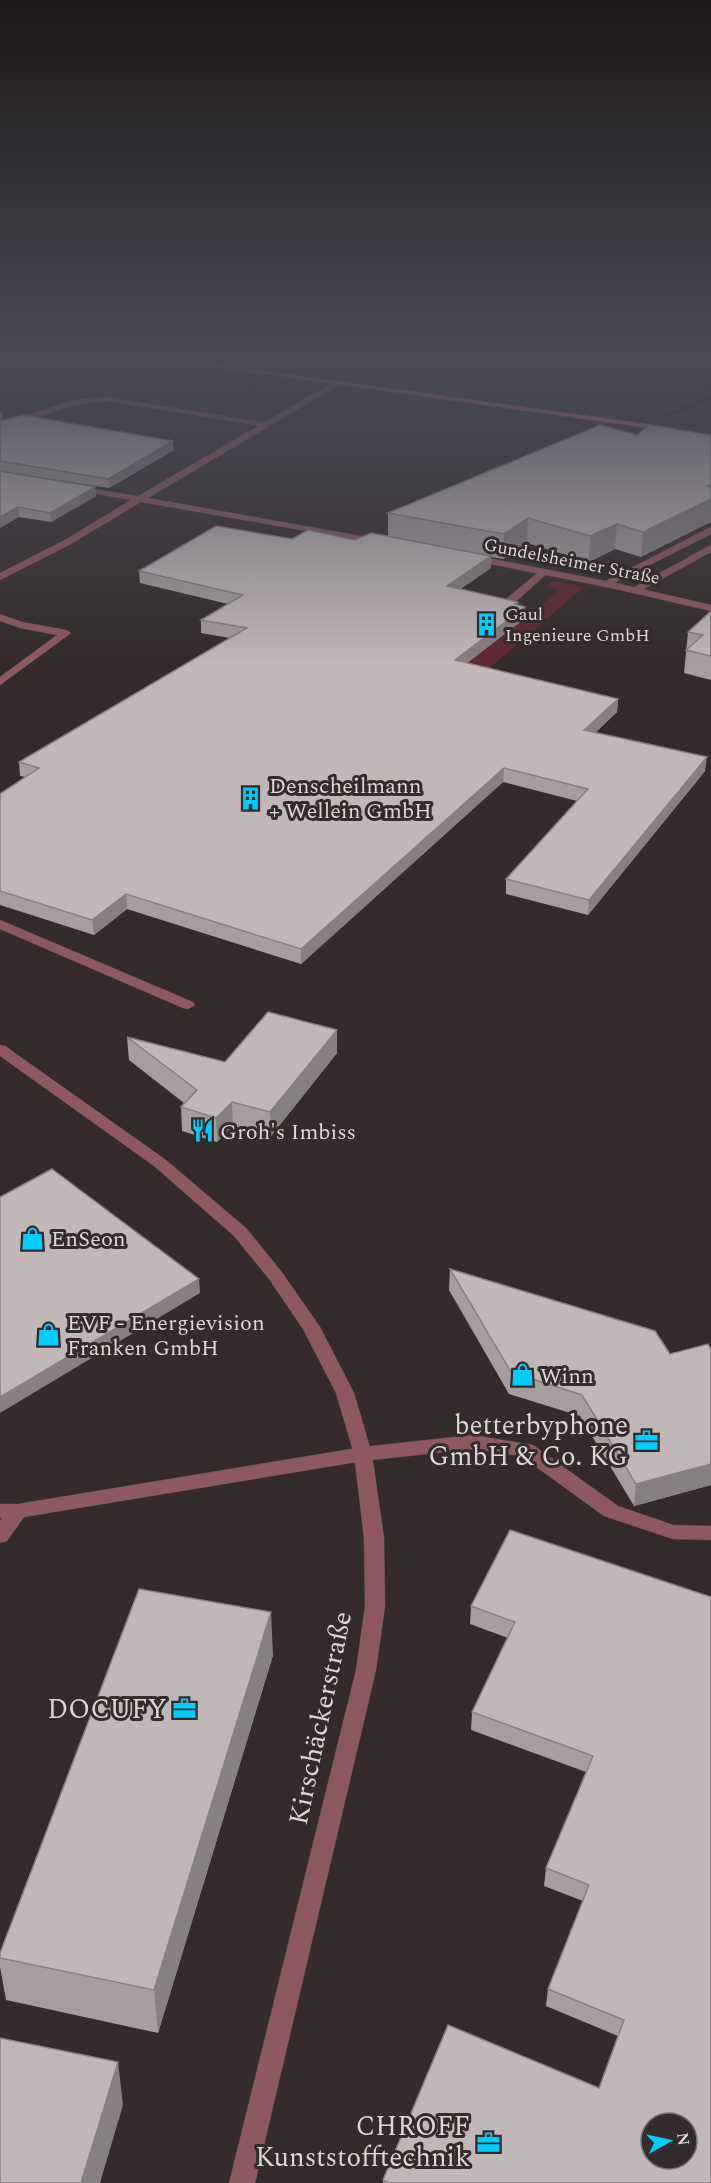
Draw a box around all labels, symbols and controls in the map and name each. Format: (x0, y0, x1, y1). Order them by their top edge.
street label: Gundelsheimer Straße (482, 531, 662, 592)
place label: Gaul Ingenieure GmbH (505, 601, 650, 649)
building icon: Gaul Ingenieure GmbH (474, 611, 500, 637)
place label: Denscheilmann + Wellein GmbH (269, 770, 432, 828)
building icon: Denscheilmann + Wellein GmbH (238, 785, 264, 811)
place label: Groh's Imbiss (220, 1116, 356, 1149)
restaurant icon: Groh's Imbiss (189, 1118, 215, 1144)
place label: EnSeon (51, 1223, 126, 1256)
shop icon: EnSeon (20, 1225, 46, 1251)
place label: EVF - Energievision Franken GmbH (67, 1307, 265, 1365)
shop icon: EVF - Energievision Franken GmbH (36, 1322, 62, 1348)
place label: Winn (540, 1360, 594, 1393)
shop icon: Winn (509, 1362, 535, 1388)
place label: betterbyphone GmbH & Co. KG (429, 1405, 628, 1478)
office icon: betterbyphone GmbH & Co. KG (633, 1428, 659, 1454)
street label: Kirschäckerstraße (278, 1607, 364, 1829)
place label: DOCUFY (47, 1689, 167, 1731)
office icon: DOCUFY (172, 1696, 198, 1722)
place label: CHROFF Kunststofftechnik (255, 2106, 470, 2179)
north arrow (639, 2111, 699, 2171)
office icon: CHROFF Kunststofftechnik (475, 2129, 501, 2155)
text: N (670, 2131, 696, 2147)

